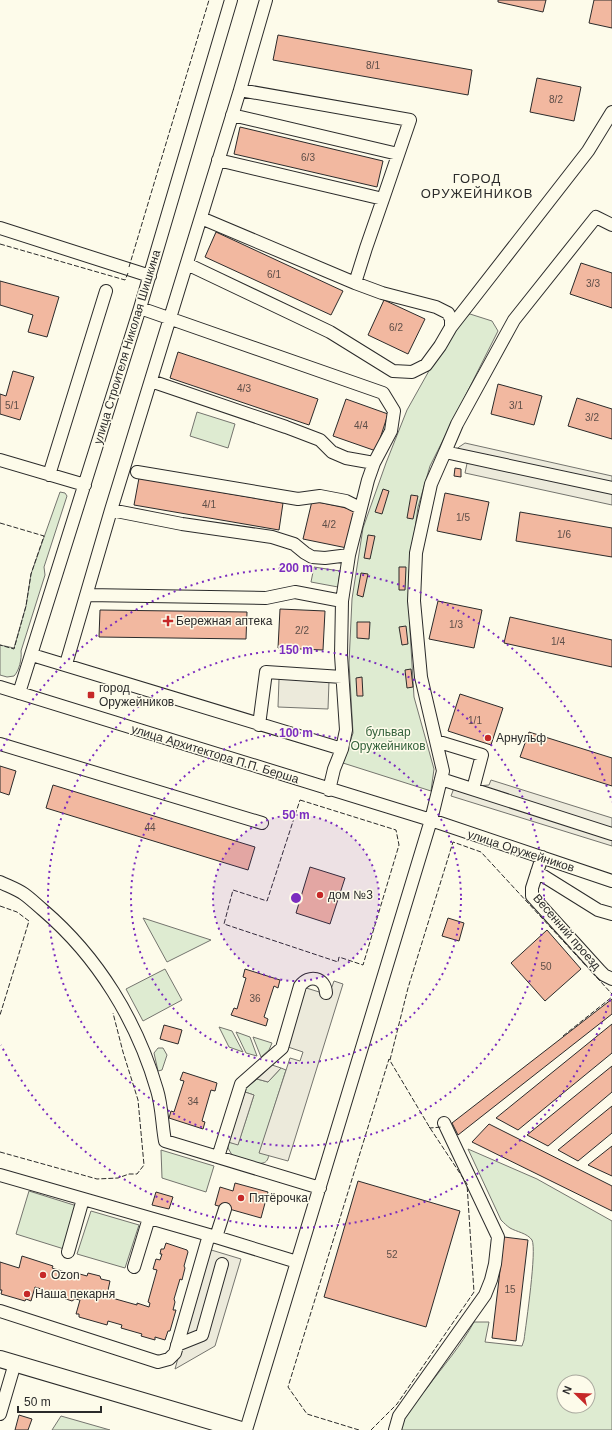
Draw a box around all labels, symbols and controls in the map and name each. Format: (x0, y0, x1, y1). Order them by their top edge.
house number: 8/1 (366, 60, 380, 71)
house number: 8/2 (549, 94, 563, 105)
house number: 6/3 (301, 152, 315, 163)
district label: ГОРОД ОРУЖЕЙНИКОВ (421, 171, 533, 201)
street label: улица Строителя Николая Шишкина (91, 248, 163, 446)
house number: 6/1 (267, 269, 281, 280)
house number: 3/3 (586, 278, 600, 289)
house number: 6/2 (389, 322, 403, 333)
house number: 4/3 (237, 383, 251, 394)
house number: 5/1 (5, 400, 19, 411)
house number: 3/1 (509, 400, 523, 411)
house number: 3/2 (585, 412, 599, 423)
house number: 4/4 (354, 420, 368, 431)
house number: 4/1 (202, 499, 216, 510)
house number: 1/5 (456, 512, 470, 523)
house number: 4/2 (322, 519, 336, 530)
house number: 1/6 (557, 529, 571, 540)
text: 200 m (279, 561, 313, 575)
place label: Бережная аптека (176, 614, 273, 628)
marker: Бережная аптека (163, 616, 173, 626)
house number: 1/3 (449, 619, 463, 630)
house number: 2/2 (295, 625, 309, 636)
house number: 1/4 (551, 636, 565, 647)
text: 150 m (279, 643, 313, 657)
place label: город Оружейников (99, 681, 174, 709)
marker: город Оружейников (86, 690, 96, 700)
house number: 1/1 (468, 715, 482, 726)
street label: улица Архитектора П.П. Берша (130, 722, 301, 786)
park label: бульвар Оружейников (350, 725, 426, 753)
text: 100 m (279, 726, 313, 740)
place label: Арнульф (496, 731, 546, 745)
marker: Арнульф (483, 733, 493, 743)
text: 50 m (282, 808, 310, 822)
house number: 44 (144, 822, 156, 833)
street label: улица Оружейников (466, 827, 576, 875)
place label: дом №3 (328, 888, 373, 902)
marker: дом №3 (315, 890, 325, 900)
centre of rings (289, 891, 303, 905)
street label: Весенний проезд (530, 891, 604, 973)
house number: 50 (540, 961, 552, 972)
house number: 36 (249, 993, 261, 1004)
house number: 34 (187, 1096, 199, 1107)
place label: Пятёрочка (249, 1191, 308, 1205)
marker: Пятёрочка (236, 1193, 246, 1203)
house number: 52 (386, 1249, 398, 1260)
place label: Ozon (51, 1268, 80, 1282)
marker: Ozon (38, 1270, 48, 1280)
house number: 15 (504, 1284, 516, 1295)
place label: Наша пекарня (35, 1287, 115, 1301)
marker: Наша пекарня (22, 1289, 32, 1299)
north arrow (556, 1374, 596, 1414)
text: N (560, 1384, 574, 1396)
scale bar (18, 1388, 101, 1414)
text: 50 m (24, 1395, 51, 1409)

